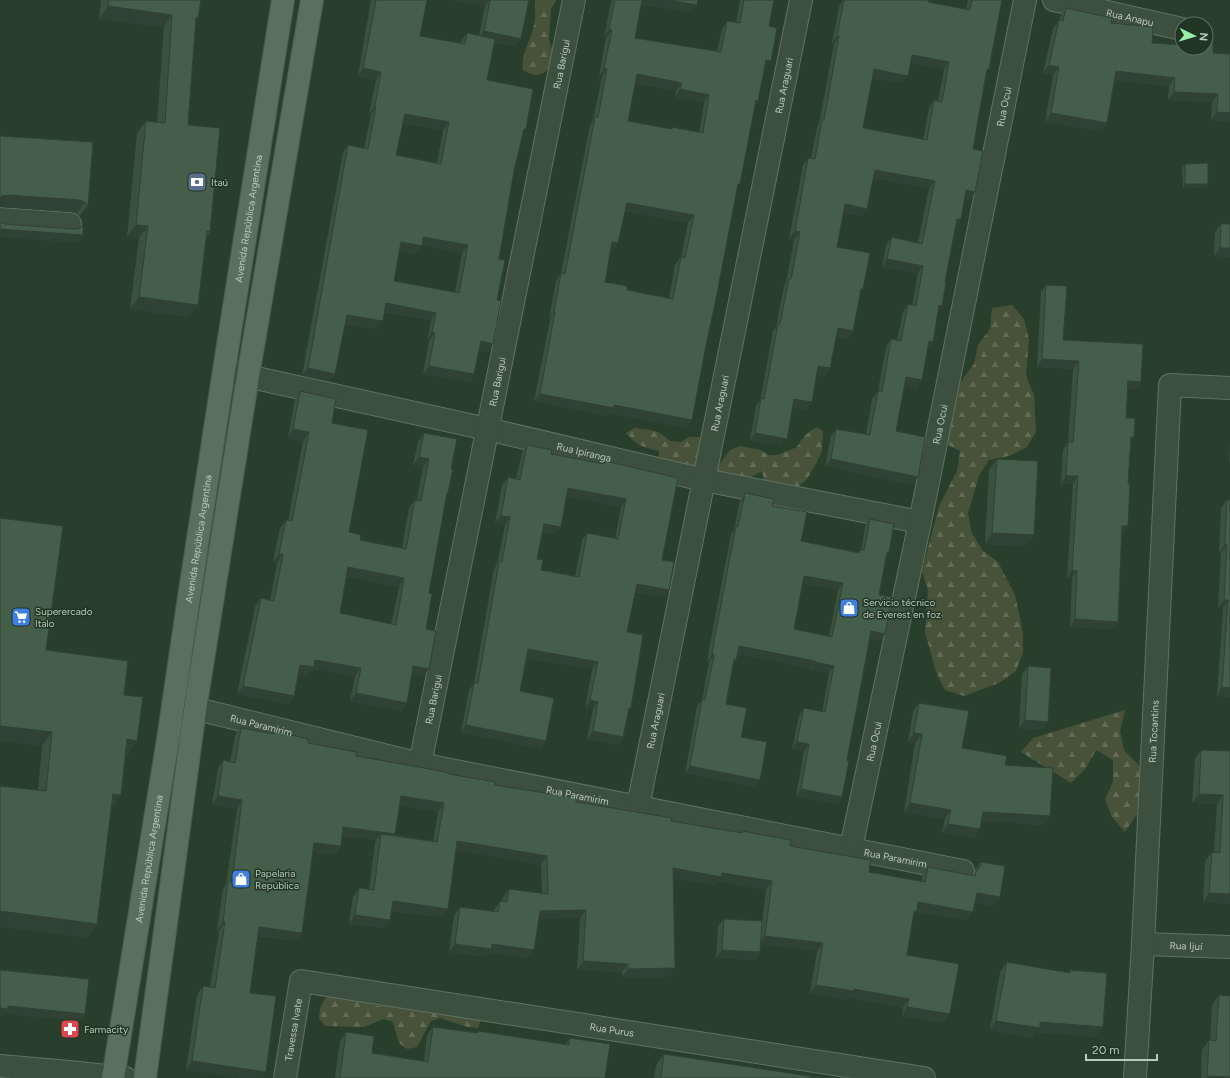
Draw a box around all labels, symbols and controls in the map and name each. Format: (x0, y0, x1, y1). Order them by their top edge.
street label: Rua Anapu (1105, 6, 1155, 29)
north arrow (1174, 16, 1214, 56)
text: N (1197, 32, 1210, 42)
street label: Rua Barigui (550, 38, 572, 90)
street label: Rua Araguari (772, 56, 796, 115)
street label: Rua Ocui (993, 85, 1014, 128)
street label: Avenida República Argentina (232, 154, 265, 283)
bank icon: Itaú (186, 171, 208, 193)
place label: Itaú (211, 176, 228, 189)
street label: Rua Barigui (486, 356, 508, 408)
street label: Rua Araguari (707, 374, 731, 432)
street label: Rua Ocui (929, 403, 950, 445)
street label: Rua Ipiranga (556, 439, 613, 464)
street label: Avenida República Argentina (182, 474, 214, 604)
place label: Servicio técnico de Everest en foz (863, 596, 941, 621)
shop icon: Servicio técnico de Everest en foz (838, 597, 860, 619)
place label: Superercado Italo (35, 605, 93, 630)
supermarket icon: Superercado Italo (10, 606, 32, 628)
street label: Rua Barigui (422, 673, 444, 725)
street label: Rua Araguari (643, 691, 667, 750)
street label: Rua Tocantins (1145, 700, 1161, 763)
street label: Rua Paramirim (229, 711, 294, 739)
street label: Rua Ocui (863, 720, 884, 763)
street label: Rua Paramirim (545, 782, 610, 808)
street label: Avenida República Argentina (132, 794, 165, 924)
street label: Rua Paramirim (863, 845, 928, 870)
place label: Papelaria República (255, 867, 299, 892)
shop icon: Papelaria República (230, 868, 252, 890)
street label: Rua Ijuí (1169, 938, 1203, 953)
street label: Travessa Ivate (281, 997, 305, 1062)
pharmacy icon: Farmacity (59, 1018, 81, 1040)
street label: Rua Purus (589, 1020, 635, 1039)
place label: Farmacity (84, 1023, 129, 1036)
scale bar (1086, 1036, 1157, 1062)
text: 20 m (1092, 1043, 1120, 1057)

